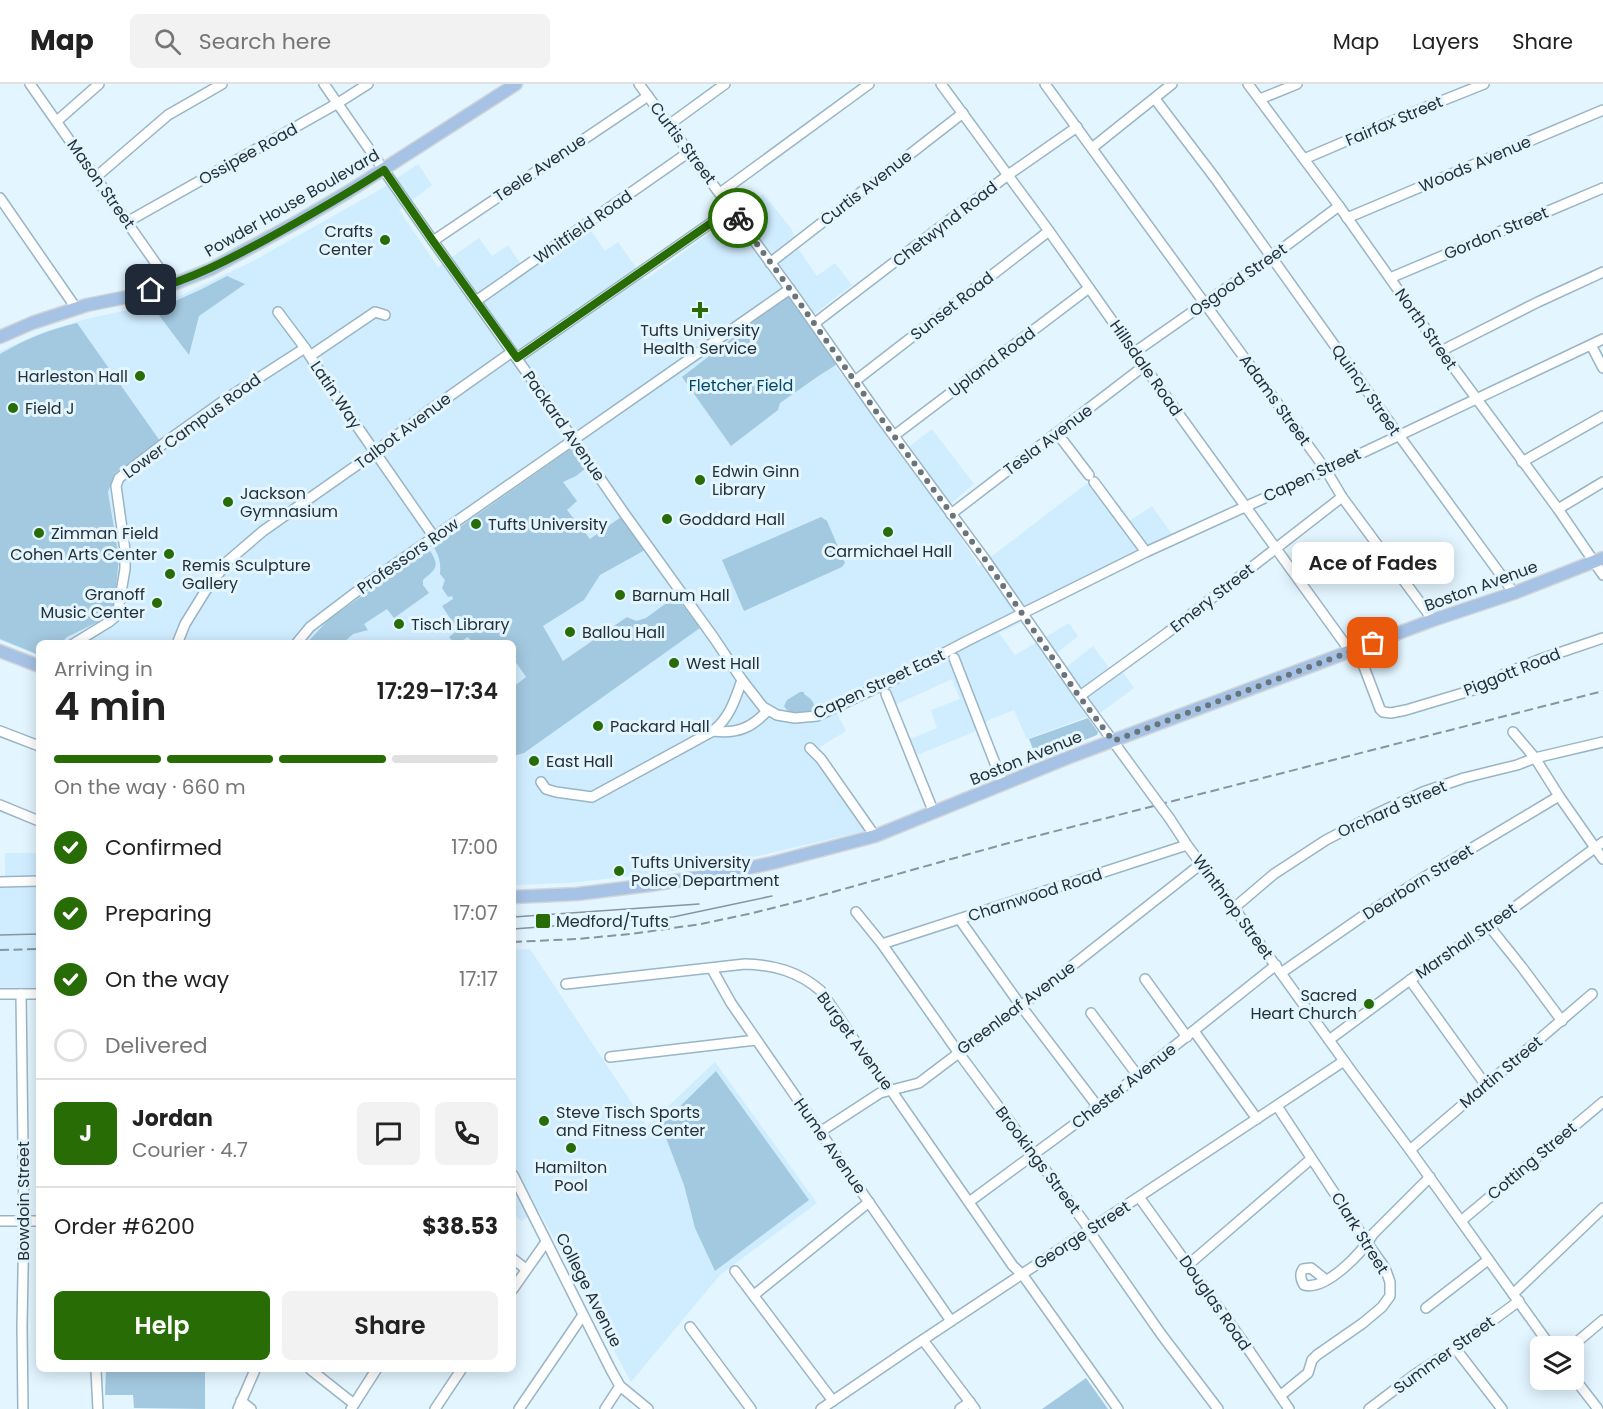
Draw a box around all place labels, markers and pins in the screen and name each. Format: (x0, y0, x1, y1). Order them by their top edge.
place label: Crafts Center (319, 220, 373, 261)
marker: Crafts Center (378, 233, 392, 247)
pin (125, 264, 176, 315)
marker: Tufts University Health Service (691, 301, 709, 319)
place label: Tufts University Health Service (640, 319, 760, 360)
place label: Harleston Hall (18, 365, 128, 388)
marker: Harleston Hall (133, 369, 147, 383)
place label: Field J (25, 397, 74, 420)
marker: Field J (6, 401, 20, 415)
place label: Edwin Ginn Library (712, 460, 799, 501)
marker: Edwin Ginn Library (693, 473, 707, 487)
place label: Jackson Gymnasium (240, 482, 338, 523)
marker: Jackson Gymnasium (221, 495, 235, 509)
place label: Goddard Hall (679, 508, 785, 531)
marker: Goddard Hall (660, 512, 674, 526)
place label: Tufts University (488, 513, 608, 536)
marker: Tufts University (469, 517, 483, 531)
place label: Zimman Field (51, 522, 159, 545)
marker: Carmichael Hall (881, 525, 895, 539)
marker: Zimman Field (32, 526, 46, 540)
place label: Carmichael Hall (824, 540, 952, 563)
callout: Ace of Fades (1292, 541, 1454, 583)
place label: Cohen Arts Center (10, 543, 157, 566)
marker: Cohen Arts Center (162, 547, 176, 561)
place label: Remis Sculpture Gallery (182, 554, 311, 595)
marker: Remis Sculpture Gallery (163, 567, 177, 581)
place label: Granoff Music Center (40, 583, 145, 624)
place label: Barnum Hall (632, 584, 730, 607)
marker: Barnum Hall (613, 588, 627, 602)
marker: Granoff Music Center (150, 596, 164, 610)
place label: Tisch Library (411, 613, 510, 636)
marker: Tisch Library (392, 617, 406, 631)
pin (1347, 617, 1398, 668)
place label: Ballou Hall (582, 621, 665, 644)
marker: Ballou Hall (563, 625, 577, 639)
place label: West Hall (686, 652, 760, 675)
marker: West Hall (667, 656, 681, 670)
place label: Packard Hall (610, 715, 710, 738)
marker: Packard Hall (591, 719, 605, 733)
place label: East Hall (546, 750, 613, 773)
marker: East Hall (527, 754, 541, 768)
place label: Tufts University Police Department (631, 851, 780, 892)
marker: Tufts University Police Department (612, 864, 626, 878)
place label: Medford/Tufts (556, 910, 669, 933)
marker: Medford/Tufts (534, 912, 552, 930)
place label: Sacred Heart Church (1250, 984, 1357, 1025)
marker: Sacred Heart Church (1362, 997, 1376, 1011)
place label: Steve Tisch Sports and Fitness Center (556, 1101, 705, 1142)
marker: Steve Tisch Sports and Fitness Center (537, 1114, 551, 1128)
marker: Hamilton Pool (564, 1141, 578, 1155)
place label: Hamilton Pool (535, 1156, 607, 1197)

